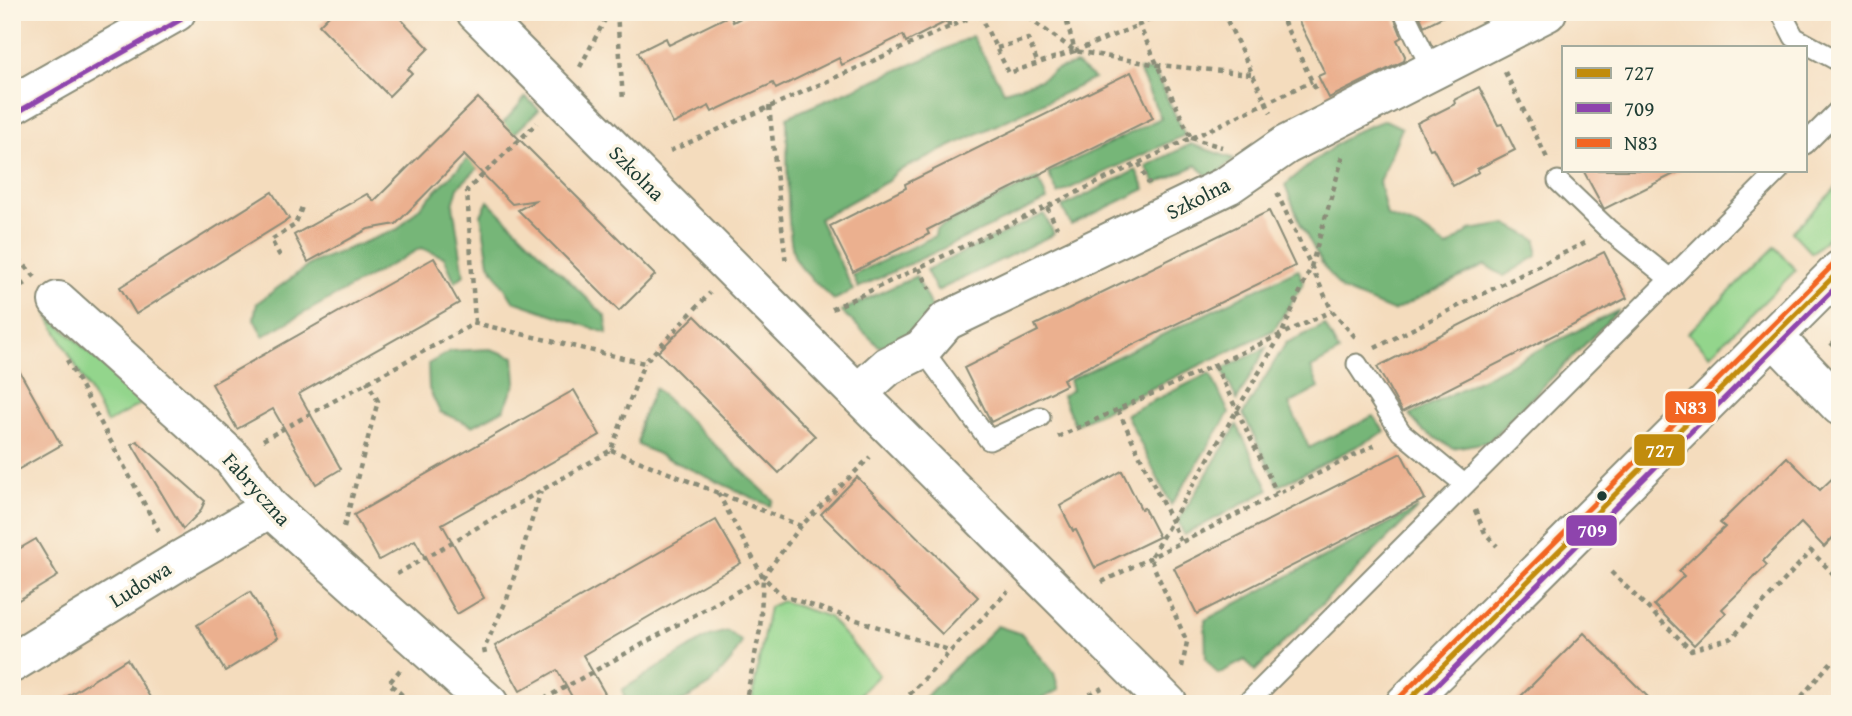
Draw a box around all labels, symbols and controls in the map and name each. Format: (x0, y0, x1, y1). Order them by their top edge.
legend (1562, 46, 1806, 172)
text: 727 (1624, 57, 1654, 88)
text: 709 (1624, 93, 1654, 124)
text: N83 (1624, 127, 1658, 158)
street label: Szkolna (602, 138, 672, 208)
street label: Szkolna (1161, 169, 1235, 227)
line badge: N83 (1664, 390, 1717, 424)
text: N83 (1675, 393, 1707, 421)
line badge: 727 (1633, 433, 1686, 467)
text: 727 (1645, 436, 1675, 464)
street label: Fabryczna (216, 445, 299, 533)
unlabelled marker (1595, 489, 1609, 503)
line badge: 709 (1565, 514, 1618, 547)
text: 709 (1577, 516, 1607, 544)
street label: Ludowa (103, 553, 177, 615)

